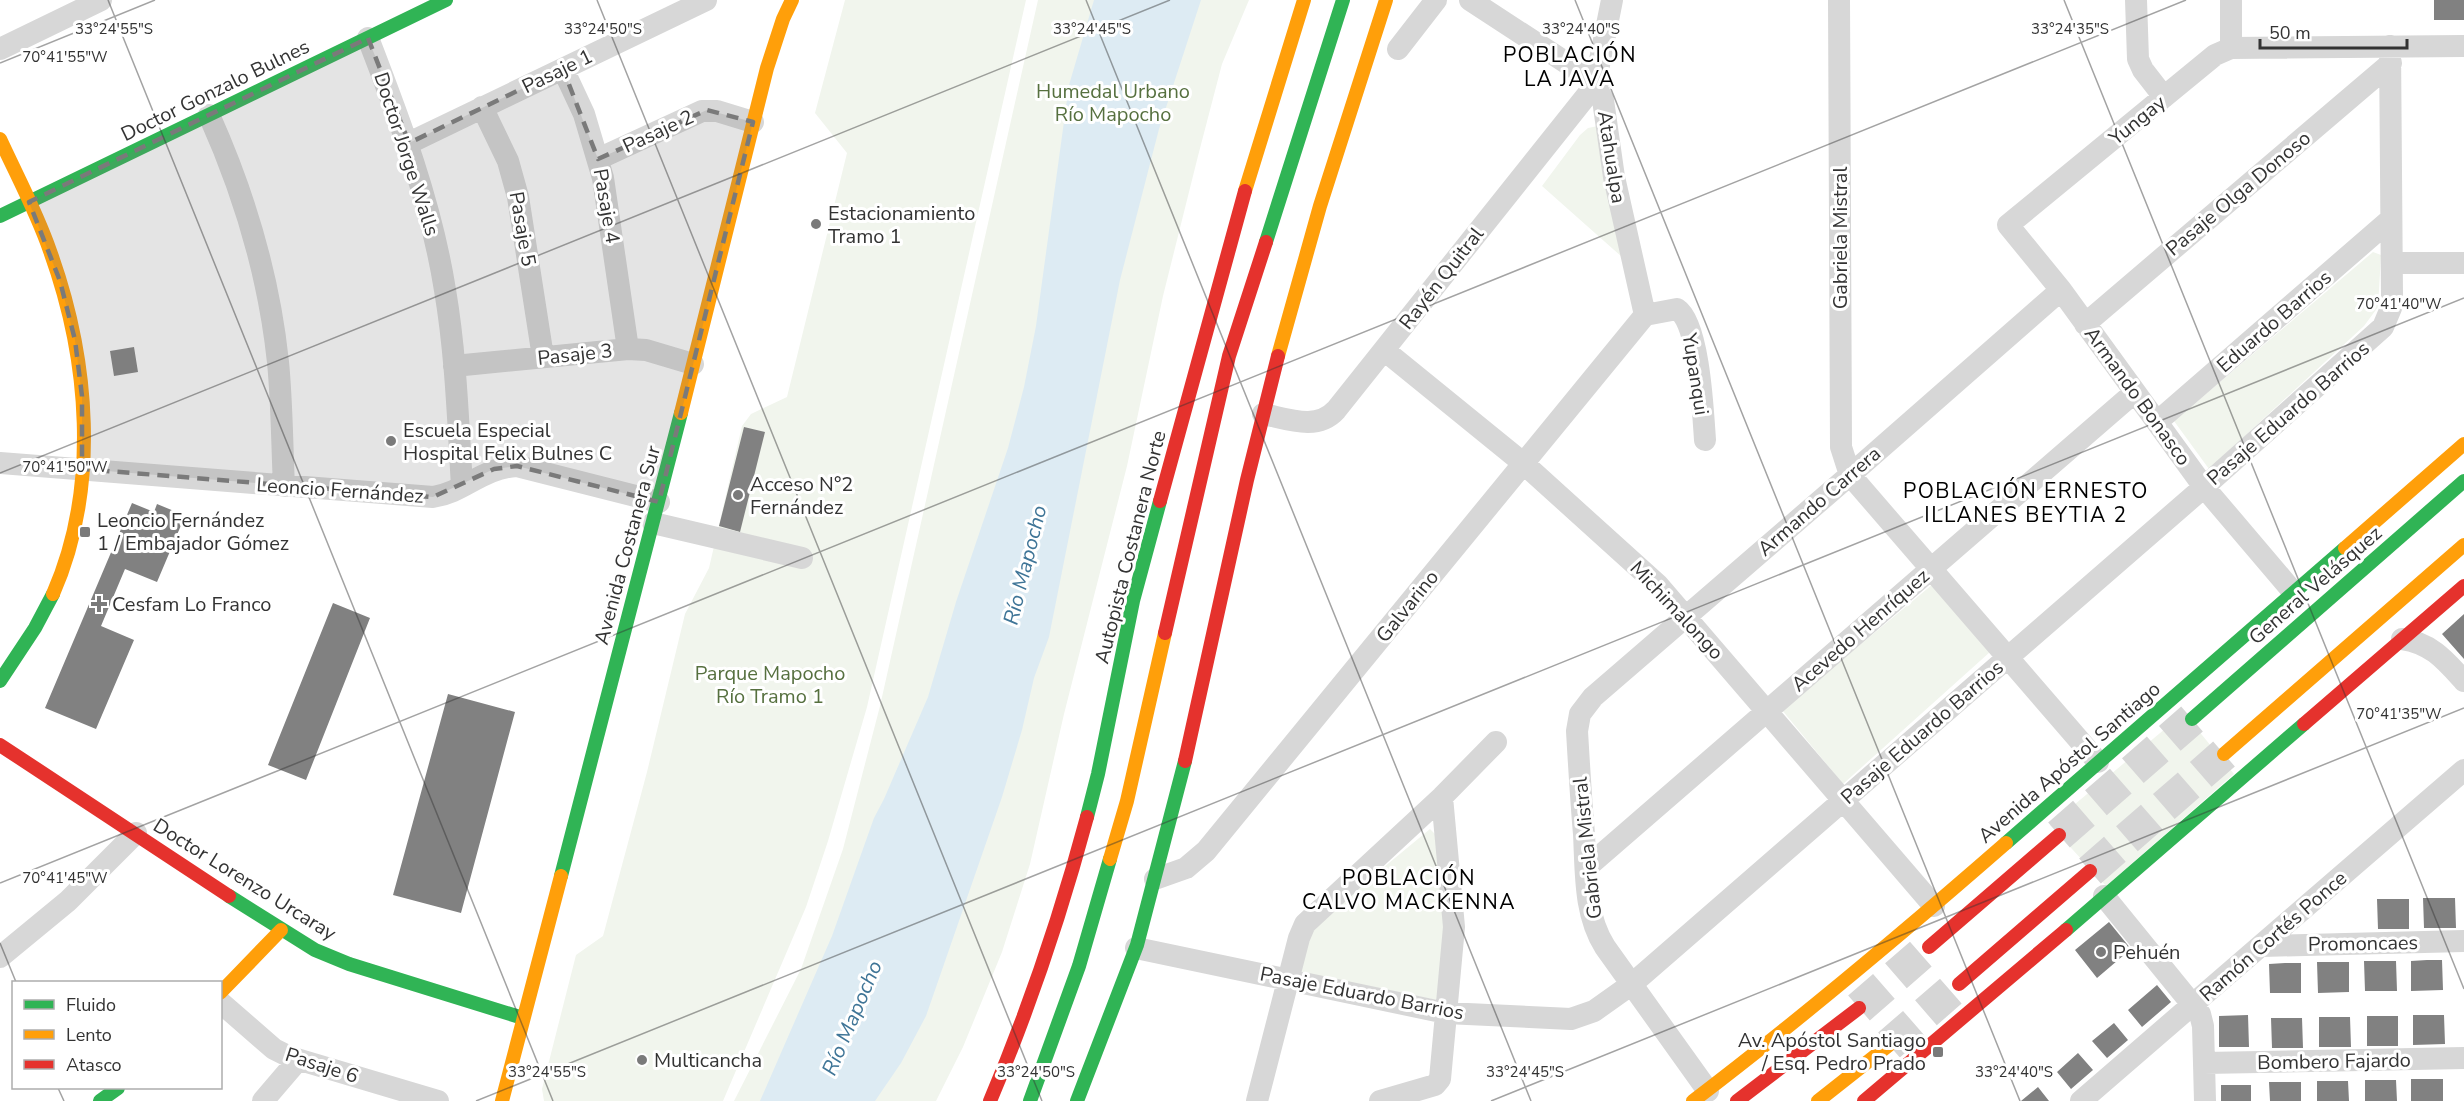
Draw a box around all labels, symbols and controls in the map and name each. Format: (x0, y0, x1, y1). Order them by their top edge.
scale bar (2260, 12, 2407, 50)
text: 33°24'55"S (75, 19, 153, 39)
text: 33°24'50"S (564, 19, 642, 39)
text: 33°24'45"S (1053, 19, 1131, 39)
text: 33°24'40"S (1542, 19, 1620, 39)
text: 33°24'35"S (2031, 19, 2109, 39)
text: 50 m (2269, 21, 2311, 45)
street label: Doctor Gonzalo Bulnes (116, 33, 314, 148)
district label: POBLACIÓN LA JAVA (1503, 41, 1637, 93)
street label: Pasaje 1 (517, 43, 597, 100)
text: 70°41'55"W (22, 47, 108, 67)
street label: Doctor Jorge Walls (367, 69, 446, 239)
park label: Humedal Urbano Río Mapocho (1036, 78, 1190, 128)
street label: Yungay (2103, 89, 2172, 152)
street label: Pasaje 2 (618, 103, 698, 160)
street label: Atahualpa (1591, 109, 1632, 205)
street label: Pasaje Olga Donoso (2160, 125, 2316, 262)
street label: Pasaje 4 (587, 167, 626, 246)
street label: Gabriela Mistral (1827, 167, 1854, 309)
street label: Pasaje 5 (503, 190, 542, 269)
place label: Estacionamiento Tramo 1 (828, 200, 975, 250)
marker: Estacionamiento Tramo 1 (809, 217, 823, 231)
street label: Rayén Quitral (1393, 222, 1490, 335)
street label: Eduardo Barrios (2211, 264, 2337, 379)
text: 70°41'40"W (2356, 294, 2442, 314)
street label: Armando Bonasco (2078, 322, 2197, 471)
street label: Yupanqui (1676, 330, 1715, 417)
street label: Pasaje Eduardo Barrios (2201, 335, 2375, 492)
street label: Pasaje 3 (536, 337, 614, 372)
place label: Escuela Especial Hospital Felix Bulnes C (403, 417, 612, 467)
street label: Autopista Costanera Norte (1088, 428, 1173, 666)
marker: Escuela Especial Hospital Felix Bulnes C (384, 434, 398, 448)
street label: Armando Carrera (1752, 440, 1887, 562)
street label: Avenida Costanera Sur (588, 443, 667, 648)
text: 70°41'50"W (22, 457, 108, 477)
street label: Leoncio Fernández (256, 471, 424, 510)
place label: Acceso N°2 Fernández (750, 471, 853, 521)
district label: POBLACIÓN ERNESTO ILLANES BEYTIA 2 (1903, 477, 2149, 529)
marker: Acceso N°2 Fernández (731, 488, 745, 502)
water label: Río Mapocho (997, 502, 1053, 628)
place label: Leoncio Fernández 1 / Embajador Gómez (97, 507, 289, 557)
street label: General Velásquez (2243, 520, 2388, 651)
marker: Leoncio Fernández 1 / Embajador Gómez (78, 525, 92, 539)
street label: Michimalongo (1624, 555, 1729, 666)
street label: Acevedo Henríquez (1786, 563, 1935, 698)
street label: Galvarino (1370, 564, 1445, 648)
place label: Cesfam Lo Franco (112, 591, 271, 618)
marker: Cesfam Lo Franco (90, 595, 108, 613)
street label: Pasaje Eduardo Barrios (1835, 654, 2009, 811)
park label: Parque Mapocho Río Tramo 1 (695, 660, 845, 710)
street label: Avenida Apóstol Santiago (1972, 676, 2166, 849)
text: 70°41'35"W (2356, 704, 2442, 724)
street label: Gabriela Mistral (1567, 775, 1608, 920)
street label: Doctor Lorenzo Urcaray (148, 812, 342, 947)
district label: POBLACIÓN CALVO MACKENNA (1302, 864, 1516, 916)
street label: Ramón Cortés Ponce (2194, 865, 2353, 1008)
text: 70°41'45"W (22, 868, 108, 888)
street label: Promoncaes (2308, 929, 2418, 958)
place label: Pehuén (2113, 939, 2180, 966)
marker: Pehuén (2094, 945, 2108, 959)
water label: Río Mapocho (815, 956, 889, 1080)
street label: Pasaje Eduardo Barrios (1258, 960, 1466, 1027)
legend (12, 981, 222, 1089)
text: Fluido (66, 993, 116, 1017)
text: Lento (66, 1023, 112, 1047)
place label: Av. Apóstol Santiago / Esq. Pedro Prado (1738, 1027, 1926, 1077)
street label: Pasaje 6 (282, 1041, 362, 1090)
marker: Av. Apóstol Santiago / Esq. Pedro Prado (1931, 1045, 1945, 1059)
place label: Multicancha (654, 1047, 762, 1074)
street label: Bombero Fajardo (2257, 1047, 2411, 1076)
text: Atasco (66, 1053, 122, 1077)
marker: Multicancha (635, 1053, 649, 1067)
text: 33°24'55"S (508, 1062, 586, 1082)
text: 33°24'50"S (997, 1062, 1075, 1082)
text: 33°24'45"S (1486, 1062, 1564, 1082)
text: 33°24'40"S (1975, 1062, 2053, 1082)

